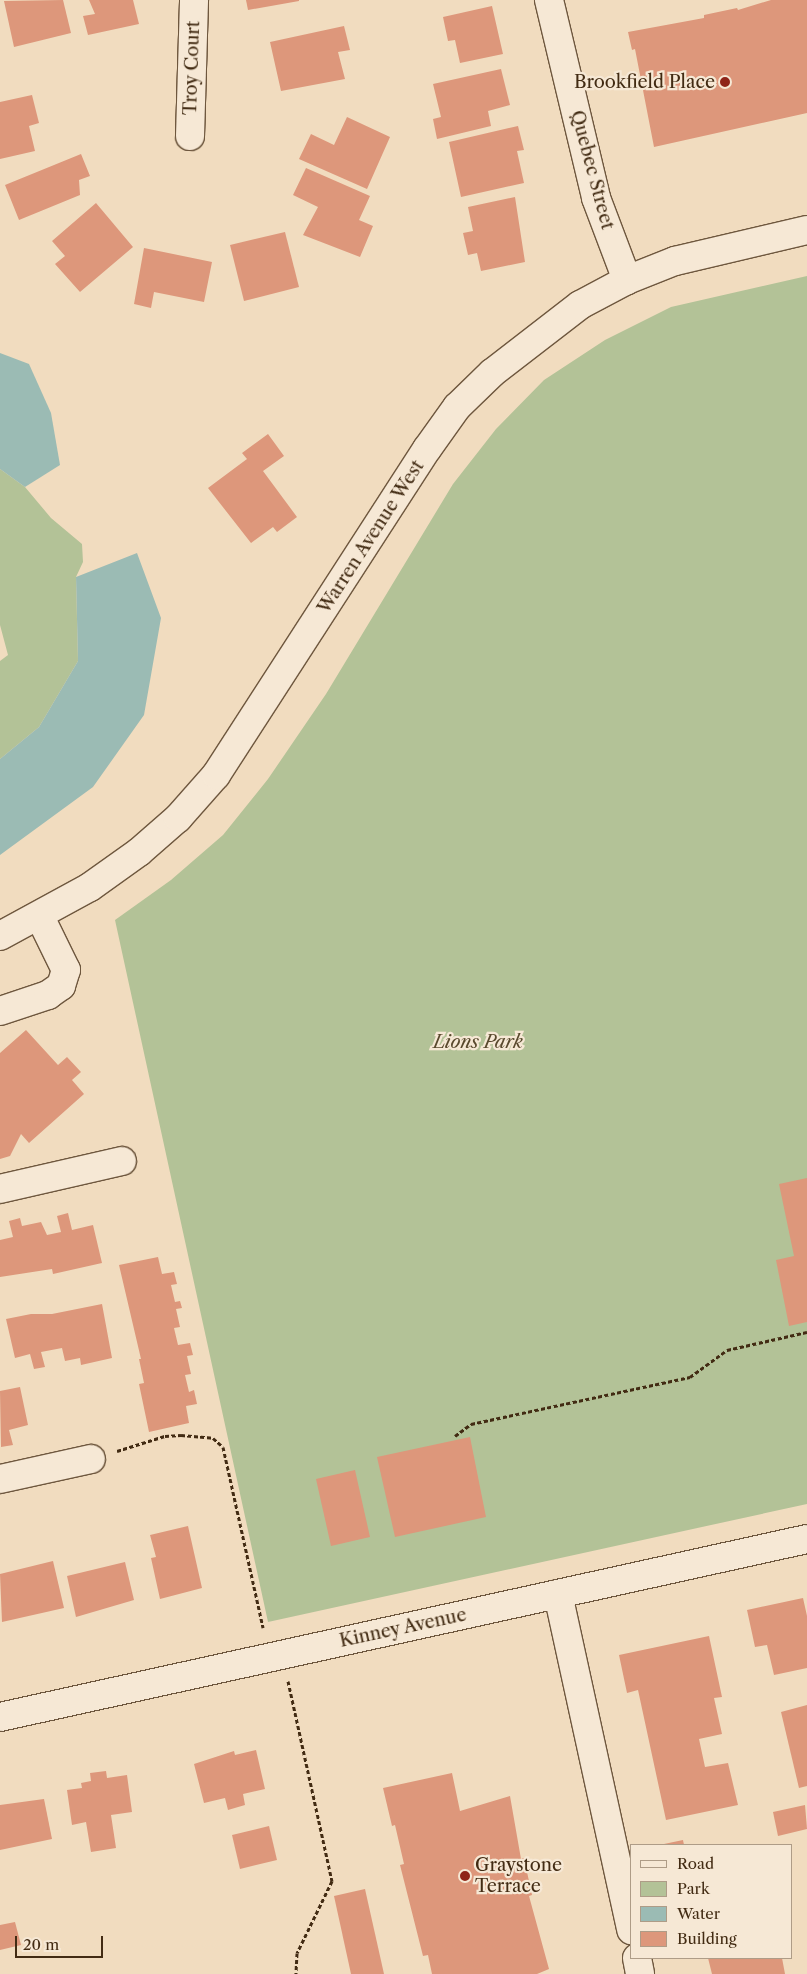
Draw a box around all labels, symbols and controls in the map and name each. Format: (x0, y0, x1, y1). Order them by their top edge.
street label: Troy Court (180, 20, 204, 116)
place label: Brookfield Place (574, 71, 715, 93)
marker: Brookfield Place (719, 76, 731, 88)
street label: Quebec Street (566, 108, 618, 232)
street label: Warren Avenue West (313, 456, 429, 618)
park label: Lions Park (433, 1031, 523, 1053)
street label: Kinney Avenue (337, 1604, 469, 1652)
legend (630, 1844, 792, 1959)
text: Road (677, 1854, 714, 1873)
place label: Graystone Terrace (475, 1855, 562, 1898)
marker: Graystone Terrace (459, 1870, 471, 1882)
text: Park (677, 1879, 710, 1898)
text: Water (677, 1904, 720, 1923)
scale bar (18, 1926, 105, 1958)
text: Building (677, 1929, 737, 1948)
text: 20 m (23, 1935, 59, 1954)

